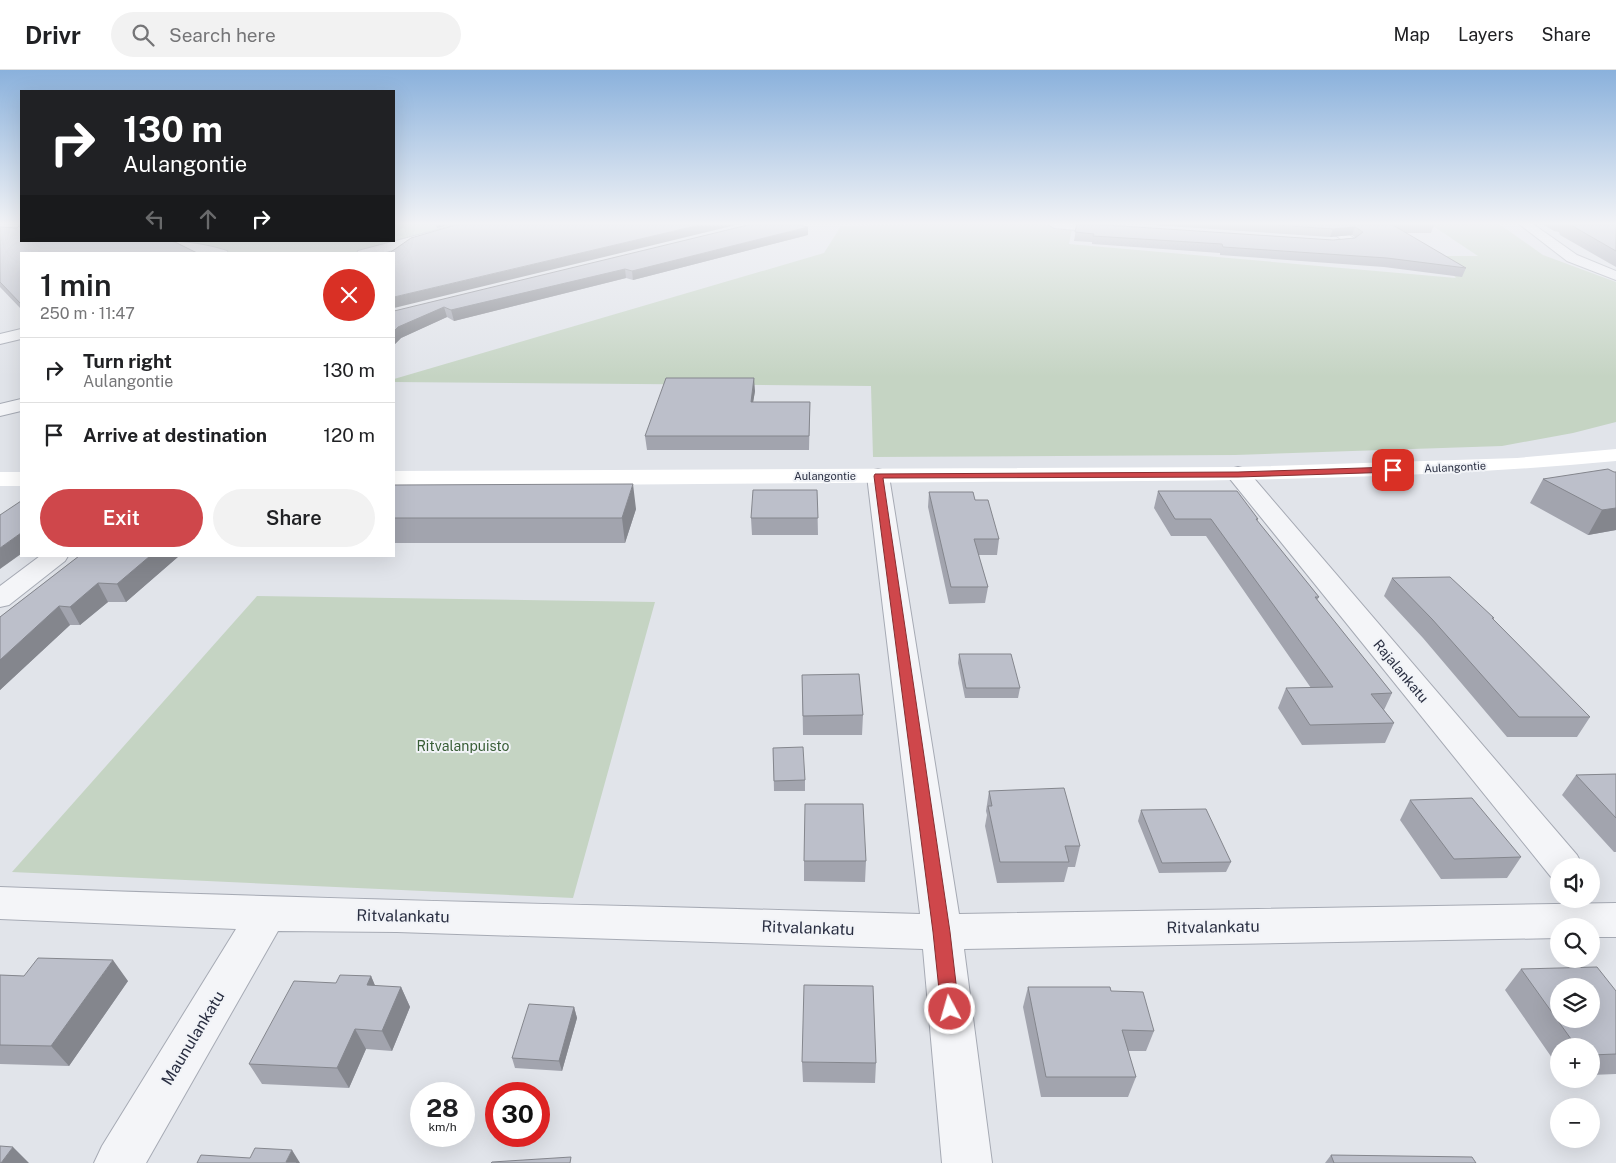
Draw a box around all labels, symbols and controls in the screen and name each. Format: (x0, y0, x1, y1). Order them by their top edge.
search box (111, 12, 461, 57)
text: Drivr (25, 21, 81, 49)
icon: search (129, 21, 157, 49)
text: Search here (169, 24, 276, 46)
text: Map (1394, 24, 1430, 45)
text: Layers (1458, 24, 1514, 45)
text: Share (1542, 24, 1591, 45)
text: 130 m (123, 109, 223, 150)
icon: right (40, 110, 105, 175)
text: Aulangontie (123, 151, 247, 177)
icon: left (141, 205, 169, 233)
icon: ahead (194, 205, 222, 233)
icon: right (247, 205, 275, 233)
text: 1 min (40, 267, 111, 303)
button: close (323, 269, 375, 321)
text: 250 m · 11:47 (40, 304, 135, 323)
text: Turn right (83, 350, 172, 372)
icon: right (40, 356, 68, 384)
text: 130 m (323, 359, 375, 381)
text: Aulangontie (83, 372, 173, 391)
icon: arrive (40, 421, 68, 449)
text: Arrive at destination (83, 424, 267, 446)
text: 120 m (323, 424, 375, 446)
pin (1372, 449, 1414, 491)
icon: arrive (1379, 456, 1407, 484)
street label: Aulangontie (1424, 459, 1486, 475)
street label: Aulangontie (794, 470, 856, 482)
button: Exit (40, 489, 203, 547)
button: Share (213, 489, 375, 547)
street label: Rajalankatu (1370, 636, 1432, 706)
park label: Ritvalanpuisto (416, 738, 510, 754)
map controls (1550, 858, 1600, 1148)
button: sound (1550, 858, 1600, 908)
street label: Ritvalankatu (356, 906, 450, 926)
street label: Ritvalankatu (761, 917, 855, 939)
street label: Ritvalankatu (1166, 917, 1260, 937)
button: search (1550, 918, 1600, 968)
button: layers (1550, 978, 1600, 1028)
position arrow (923, 982, 975, 1034)
street label: Maunulankatu (157, 987, 229, 1089)
button: + (1550, 1038, 1600, 1088)
speed limit sign: 30 (485, 1082, 550, 1147)
text: 28 (426, 1093, 459, 1123)
button: − (1550, 1098, 1600, 1148)
text: km/h (428, 1120, 457, 1134)

